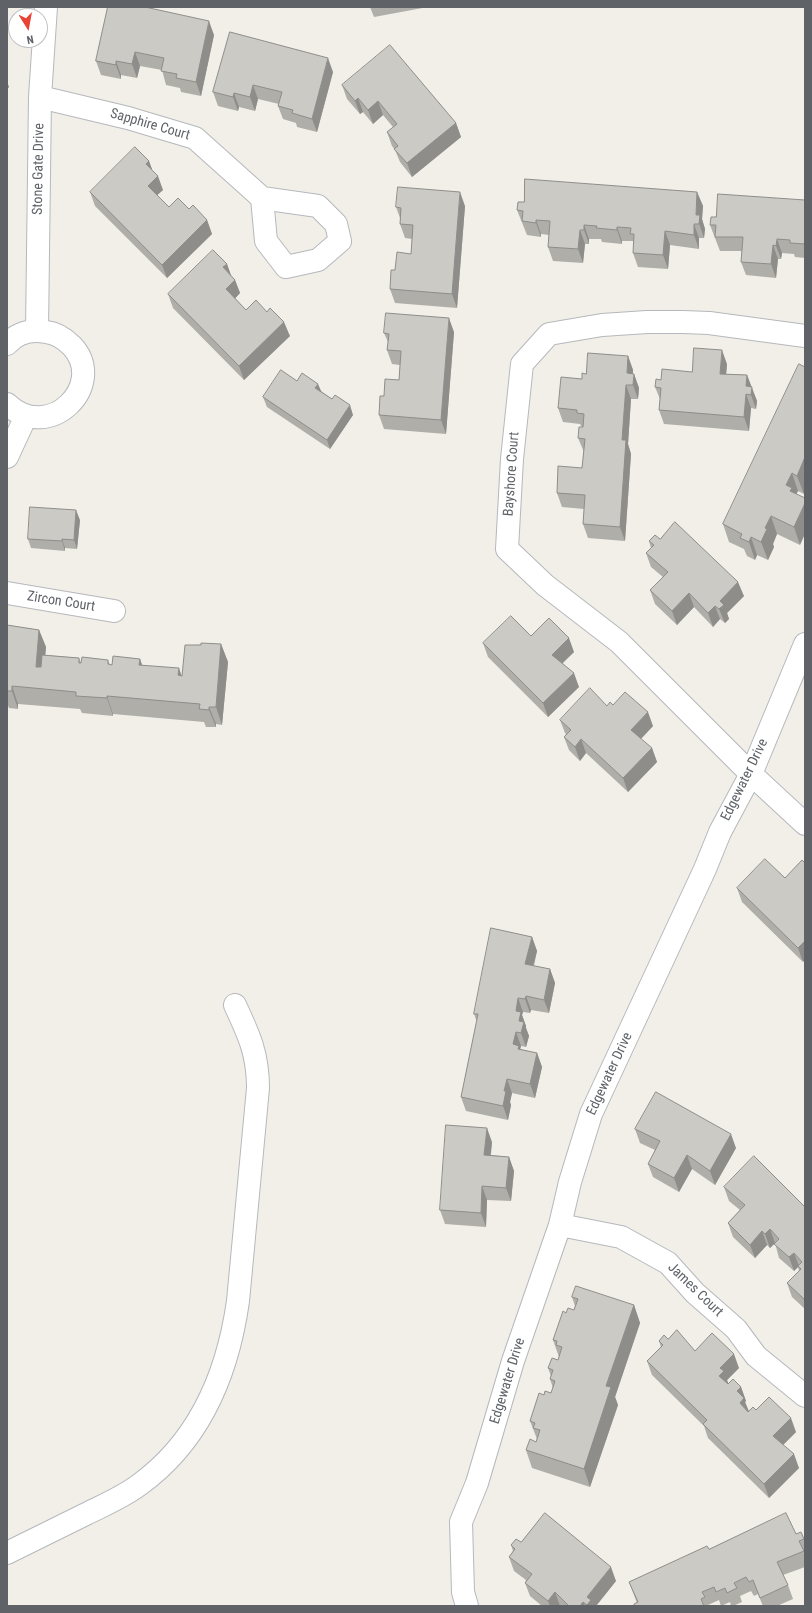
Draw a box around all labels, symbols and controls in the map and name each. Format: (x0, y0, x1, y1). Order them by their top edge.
north arrow (8, 8, 48, 48)
text: N (26, 32, 35, 46)
street label: Sapphire Court (108, 106, 192, 144)
street label: Stone Gate Drive (30, 123, 48, 215)
street label: Bayshore Court (501, 431, 523, 517)
street label: Zircon Court (26, 588, 96, 616)
street label: Edgewater Drive (718, 736, 772, 824)
street label: Edgewater Drive (584, 1030, 636, 1118)
street label: James Court (664, 1259, 726, 1321)
street label: Edgewater Drive (487, 1336, 529, 1426)

